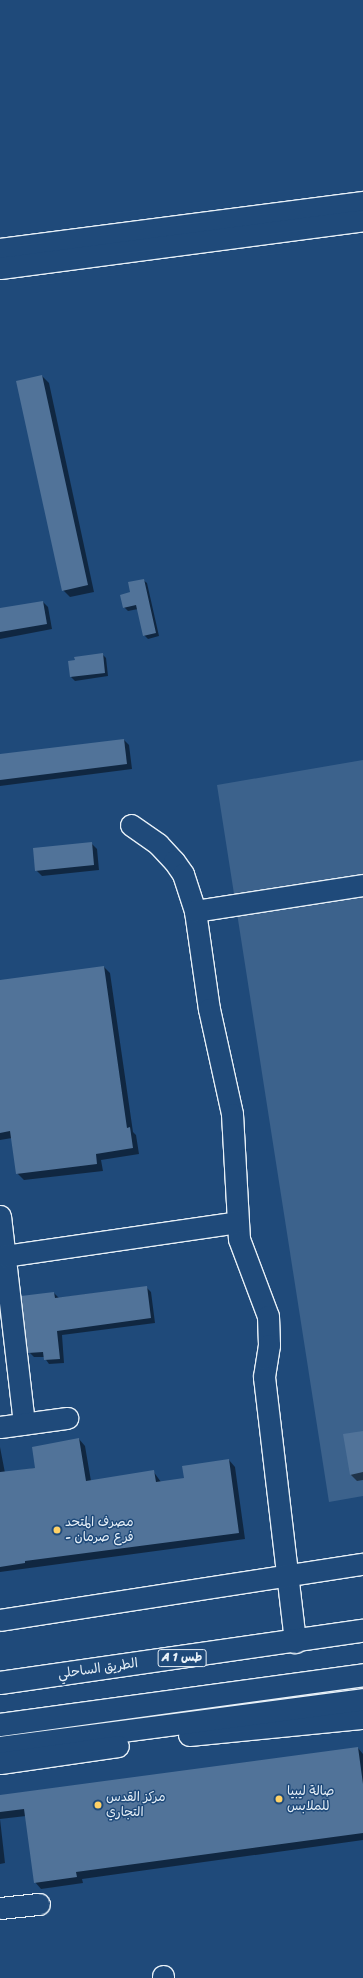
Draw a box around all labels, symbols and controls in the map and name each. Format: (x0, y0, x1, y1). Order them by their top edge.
place label: مصرف المتحد - فرع صرمان (65, 1515, 134, 1546)
marker: مصرف المتحد - فرع صرمان (52, 1525, 62, 1535)
road number: A 1 طس (157, 1648, 207, 1668)
street label: الطريق الساحلي (57, 1656, 139, 1682)
place label: صالة ليبيا للملابس (287, 1784, 334, 1815)
place label: مركز القدس التجاري (106, 1790, 165, 1821)
marker: صالة ليبيا للملابس (274, 1794, 284, 1804)
marker: مركز القدس التجاري (93, 1800, 103, 1810)

